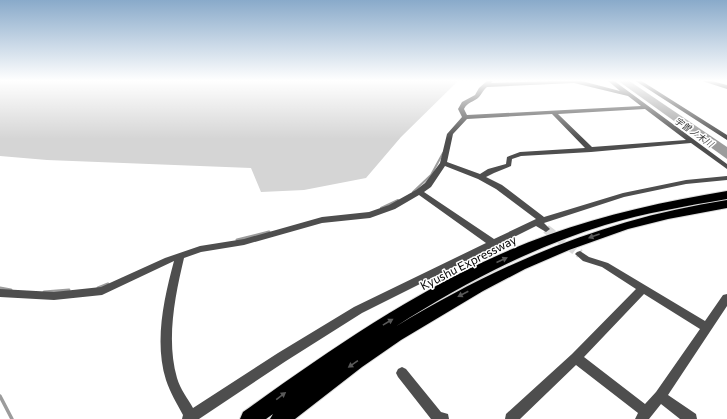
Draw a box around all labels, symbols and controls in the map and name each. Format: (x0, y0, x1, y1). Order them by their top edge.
water label: 宇曽ノ木川 (672, 115, 716, 150)
street label: Kyushu Expressway (418, 232, 518, 292)
one-way arrow (588, 234, 600, 240)
one-way arrow (497, 257, 508, 263)
one-way arrow (457, 291, 468, 298)
one-way arrow (383, 318, 393, 326)
one-way arrow (348, 360, 358, 368)
one-way arrow (276, 391, 287, 400)

